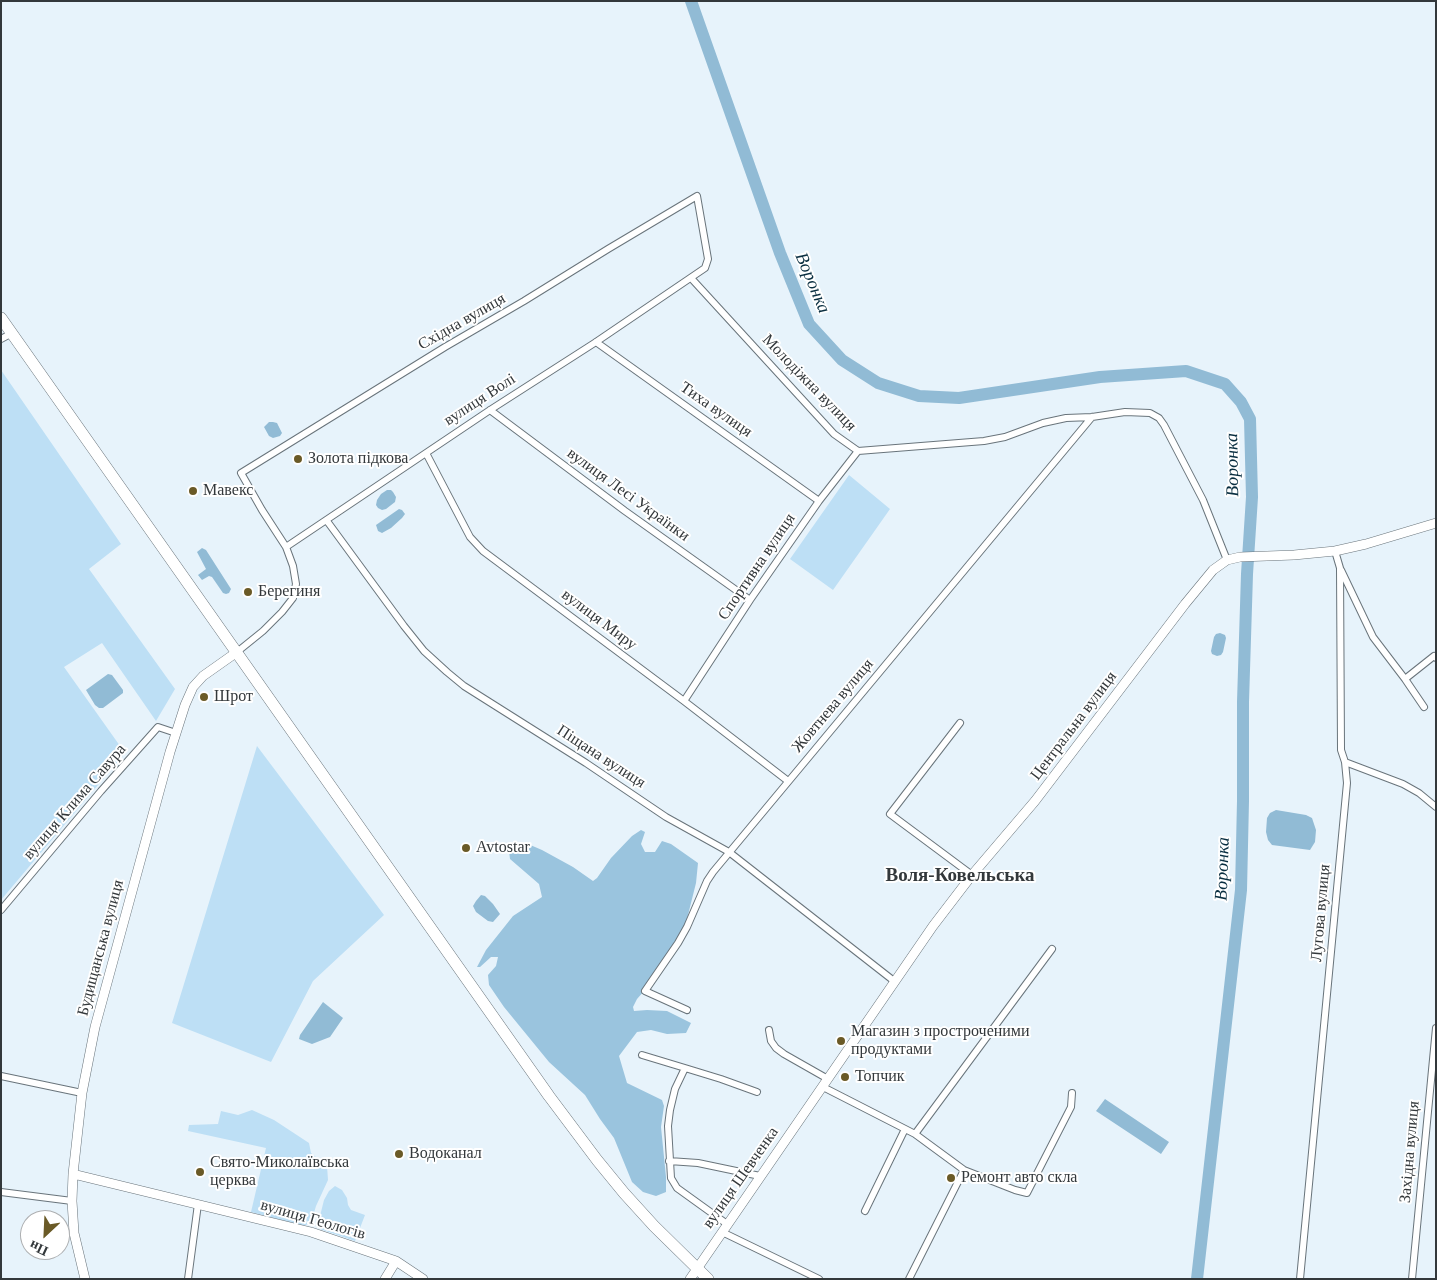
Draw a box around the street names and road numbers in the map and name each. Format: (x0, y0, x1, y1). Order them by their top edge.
street label: Східна вулиця (415, 289, 509, 355)
street label: Молодіжна вулиця (758, 331, 860, 435)
street label: вулиця Волі (441, 370, 519, 430)
street label: Тиха вулиця (676, 378, 756, 442)
street label: вулиця Лесі Українки (563, 444, 693, 546)
street label: Спортивна вулиця (714, 510, 800, 624)
street label: вулиця Миру (558, 585, 640, 655)
street label: Жовтнева вулиця (788, 655, 878, 757)
street label: Центральна вулиця (1027, 668, 1121, 784)
street label: Піщана вулиця (553, 721, 649, 793)
street label: вулиця Клима Савура (20, 740, 130, 864)
street label: Лугова вулиця (1307, 863, 1335, 963)
street label: Будищанська вулиця (74, 878, 128, 1018)
street label: Західна вулиця (1396, 1100, 1424, 1204)
street label: вулиця Шевченка (699, 1124, 783, 1232)
street label: вулиця Геологів (258, 1196, 368, 1244)

